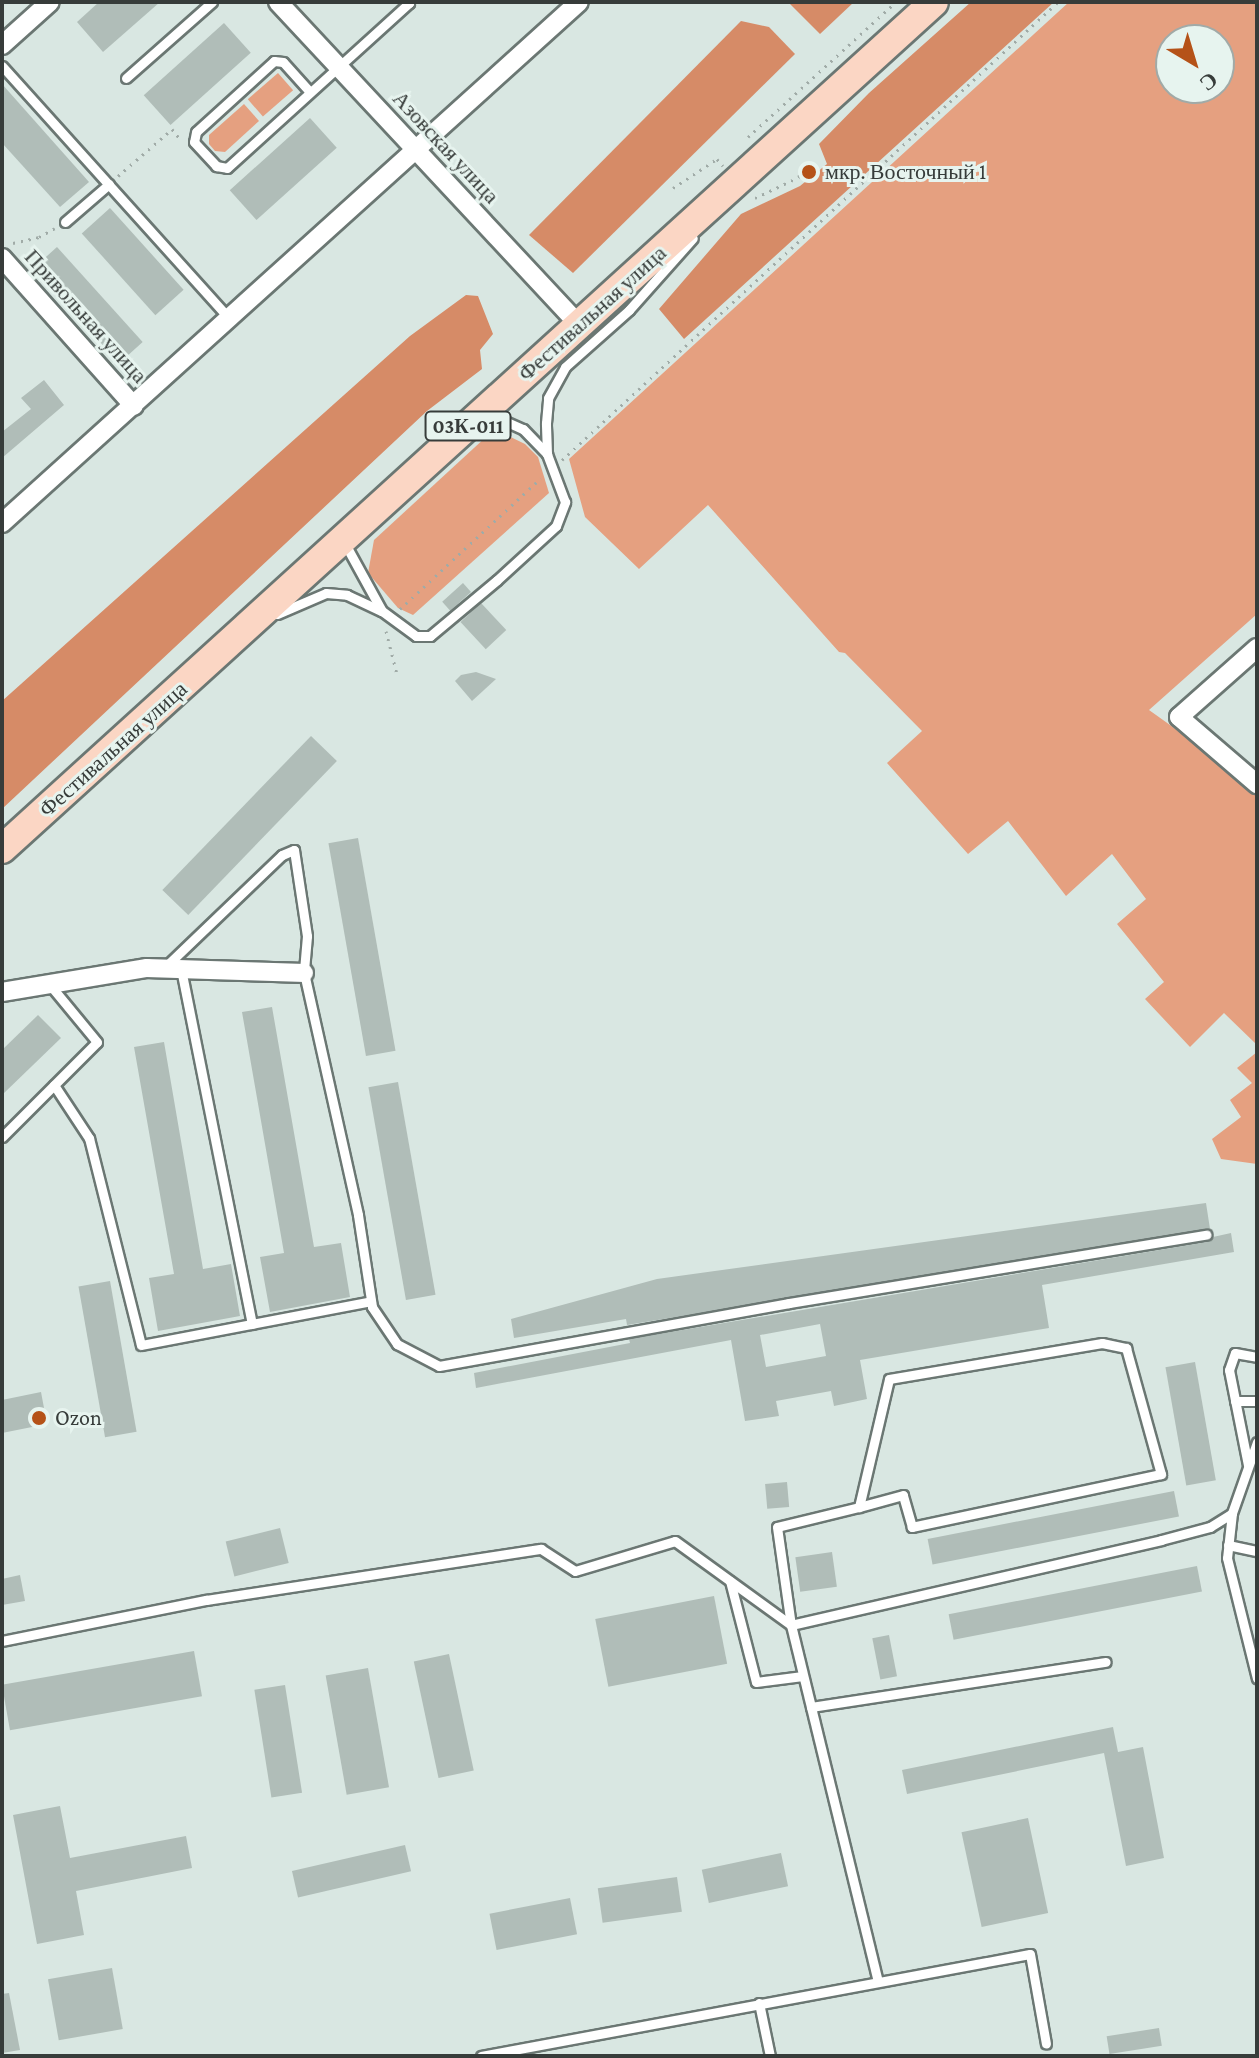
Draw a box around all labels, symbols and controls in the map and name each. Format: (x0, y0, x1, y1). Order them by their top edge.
north arrow (1155, 24, 1235, 104)
text: С (1195, 67, 1223, 96)
street label: Азовская улица (387, 85, 505, 209)
place label: мкр. Восточный 1 (825, 159, 986, 185)
marker: мкр. Восточный 1 (800, 163, 818, 181)
street label: Фестивальная улица (513, 240, 671, 386)
street label: Привольная улица (19, 244, 153, 388)
road number: 03К-011 (424, 410, 512, 442)
street label: Фестивальная улица (34, 676, 192, 822)
place label: Ozon (55, 1405, 102, 1431)
marker: Ozon (30, 1409, 48, 1427)

